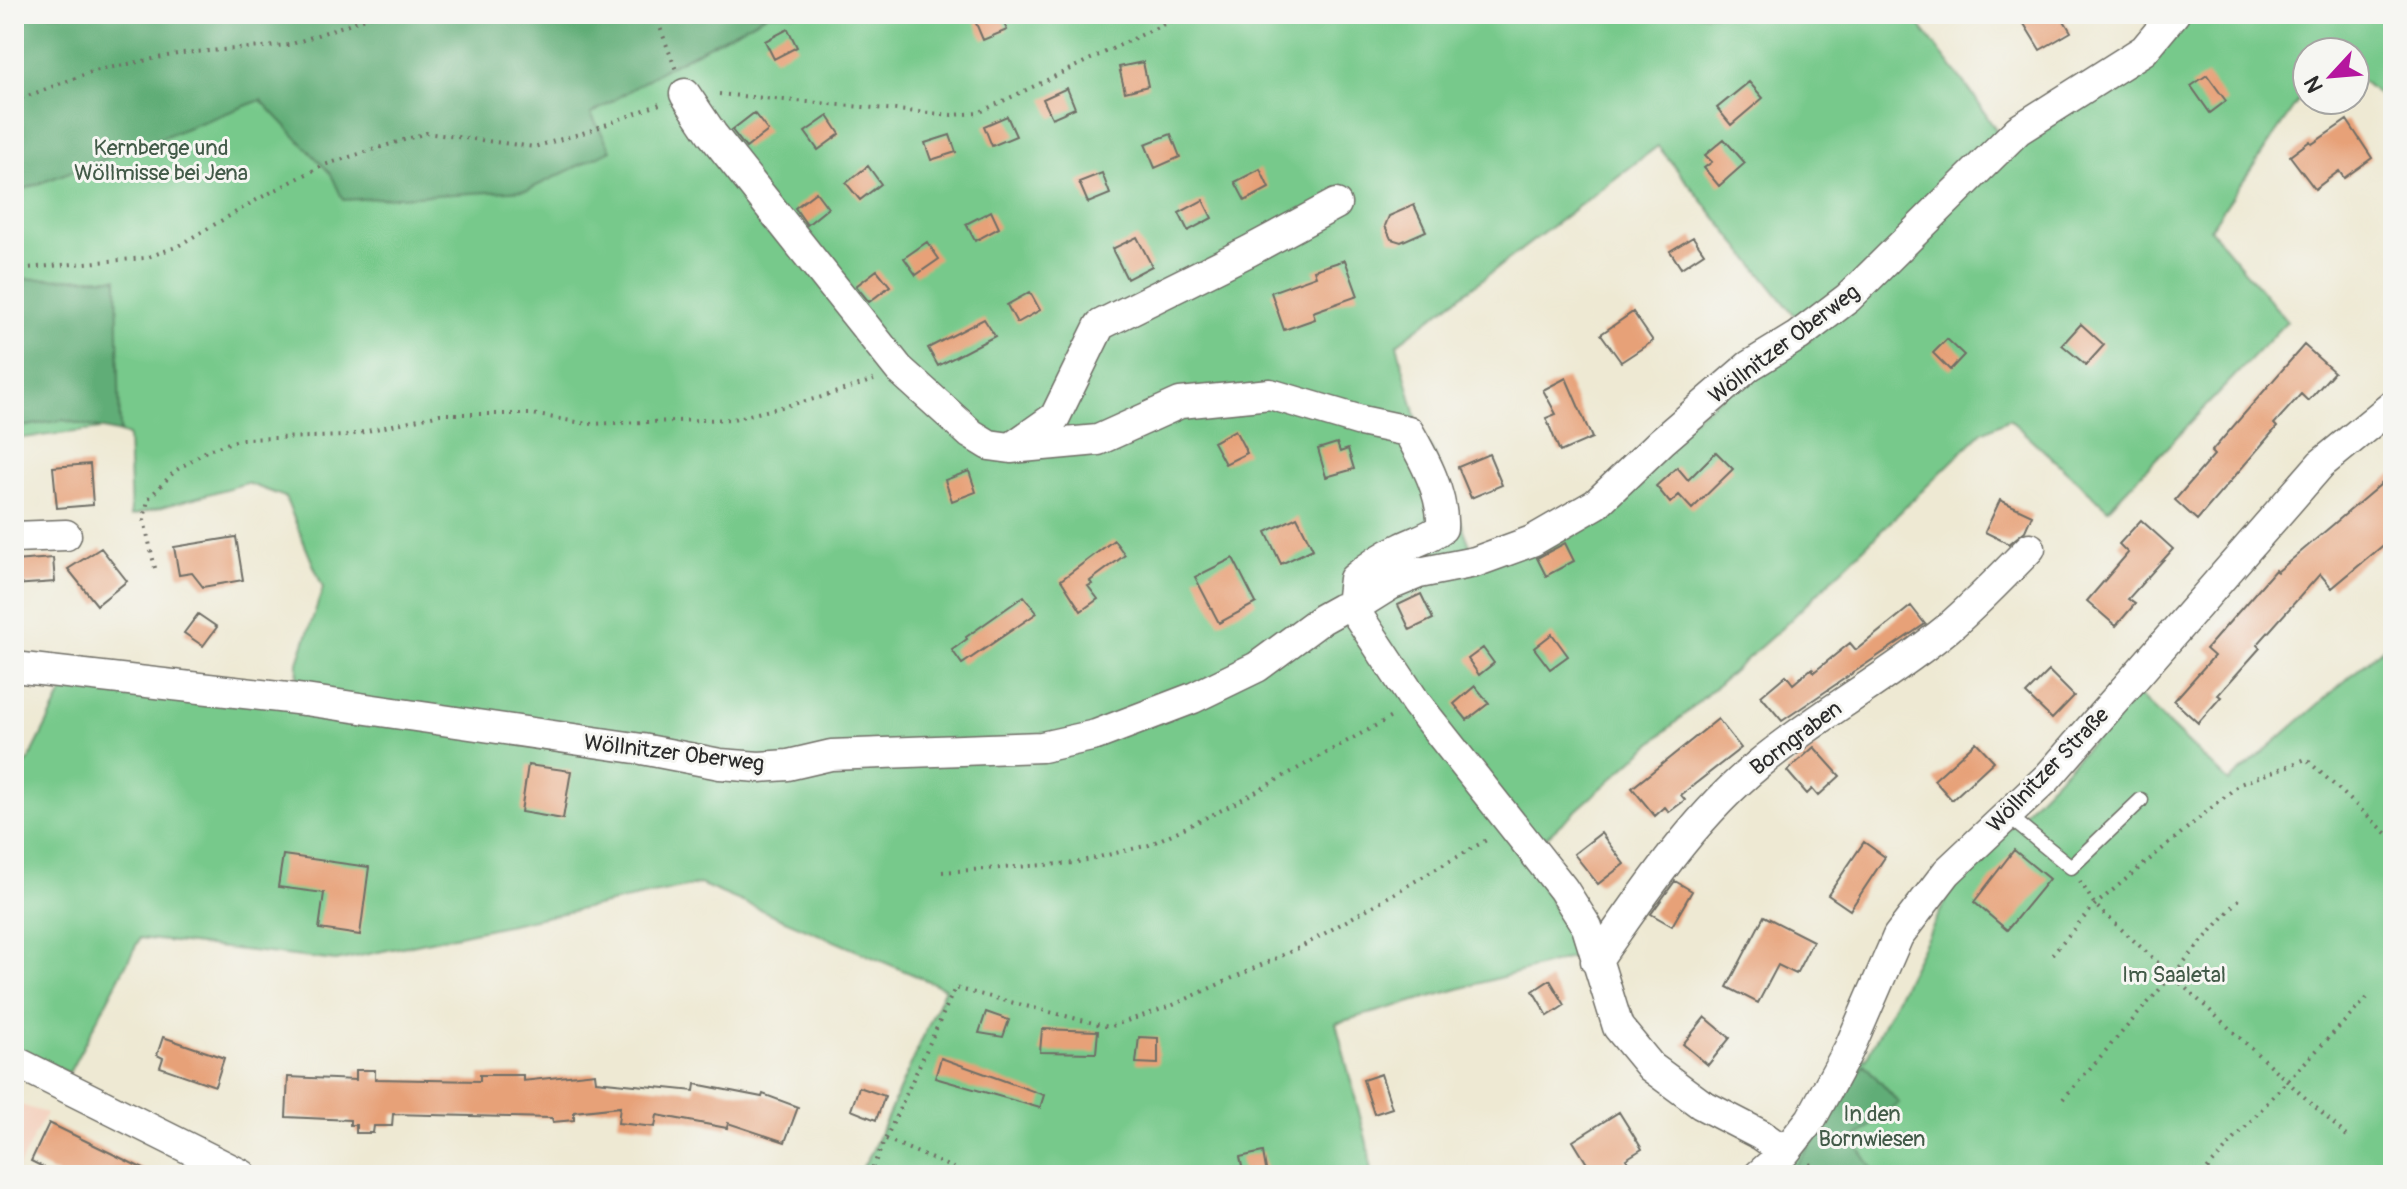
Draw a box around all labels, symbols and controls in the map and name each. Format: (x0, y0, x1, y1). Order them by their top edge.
north arrow (2291, 36, 2371, 116)
text: N (2298, 71, 2330, 97)
park label: Kernberge und Wöllmisse bei Jena (74, 134, 248, 187)
street label: Wöllnitzer Oberweg (1703, 278, 1865, 410)
street label: Borngraben (1745, 695, 1847, 781)
street label: Wöllnitzer Straße (1981, 701, 2115, 839)
street label: Wöllnitzer Oberweg (582, 728, 766, 778)
park label: Im Saaletal (2122, 961, 2226, 989)
park label: In den Bornwiesen (1819, 1100, 1925, 1153)

